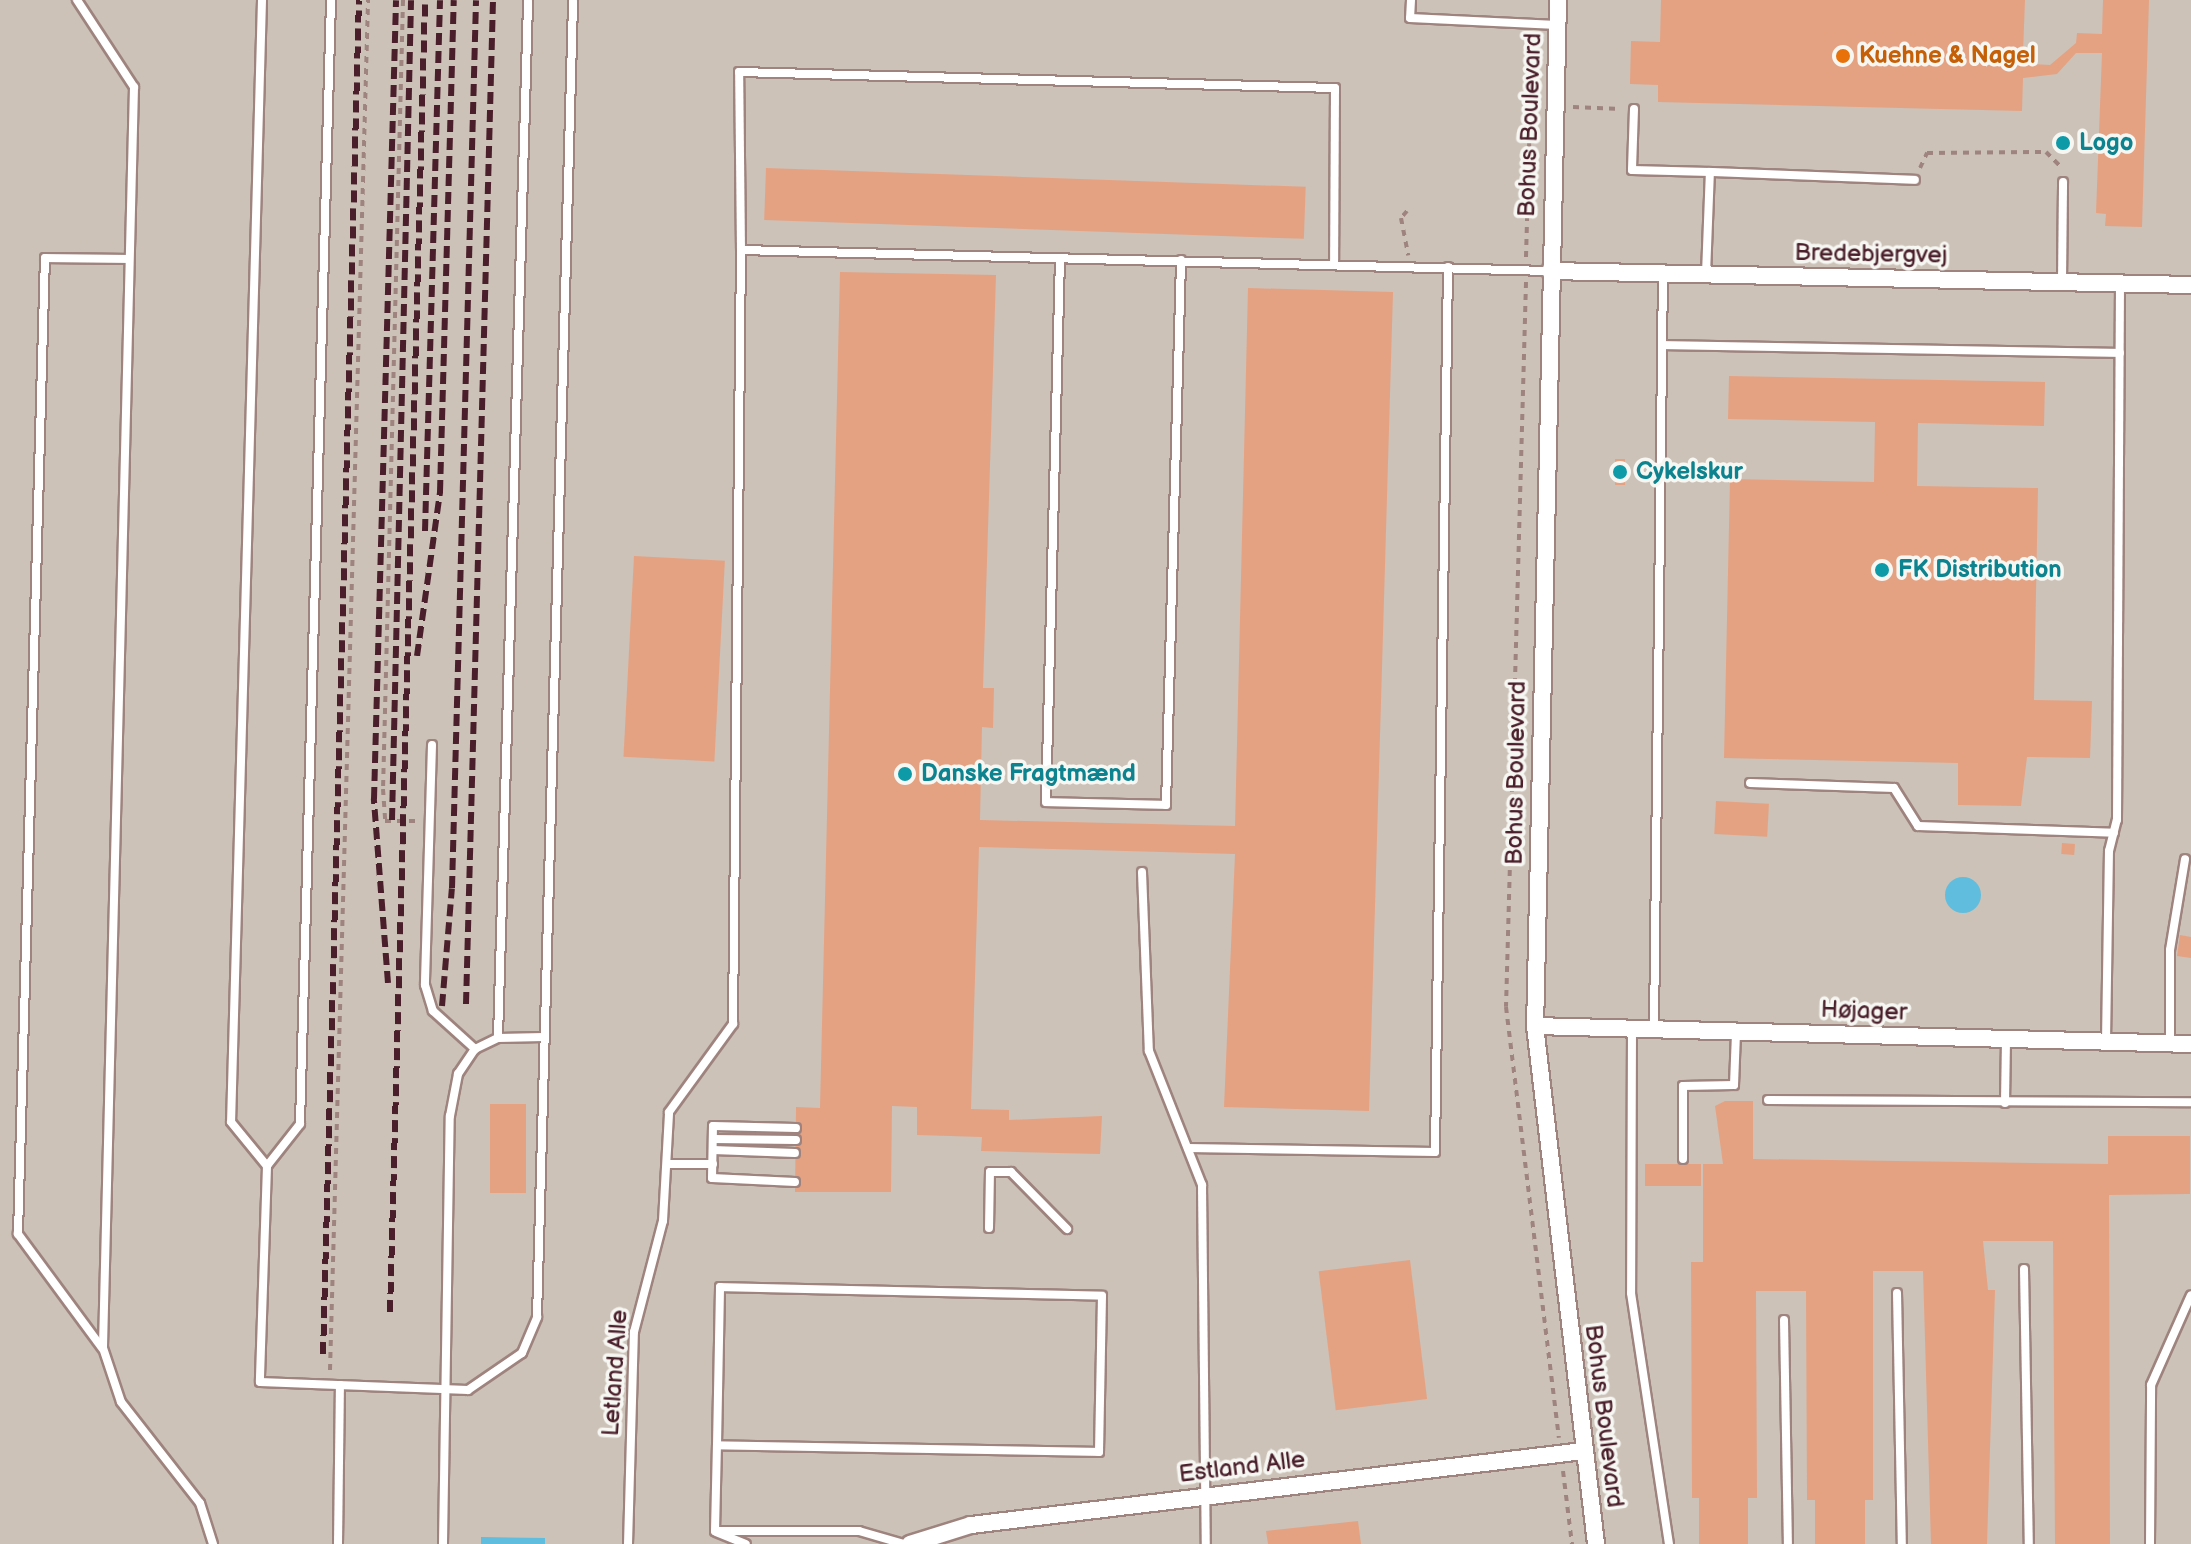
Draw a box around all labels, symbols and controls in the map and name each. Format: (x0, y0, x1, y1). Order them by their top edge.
street label: Bohus Boulevard (1512, 32, 1548, 218)
place label: Kuehne & Nagel (1859, 42, 2036, 70)
marker: Kuehne & Nagel (1834, 47, 1852, 65)
place label: Logo (2079, 129, 2133, 157)
marker: Logo (2054, 134, 2072, 152)
street label: Bredebjergvej (1794, 238, 1948, 270)
place label: Cykelskur (1636, 458, 1743, 486)
marker: Cykelskur (1611, 463, 1629, 481)
place label: FK Distribution (1898, 556, 2062, 584)
marker: FK Distribution (1873, 561, 1891, 579)
street label: Bohus Boulevard (1500, 681, 1532, 865)
place label: Danske Fragtmænd (921, 760, 1136, 788)
marker: Danske Fragtmænd (896, 765, 914, 783)
street label: Højager (1820, 995, 1908, 1027)
street label: Letland Alle (596, 1309, 634, 1437)
street label: Bohus Boulevard (1578, 1323, 1630, 1509)
street label: Estland Alle (1177, 1445, 1307, 1489)

